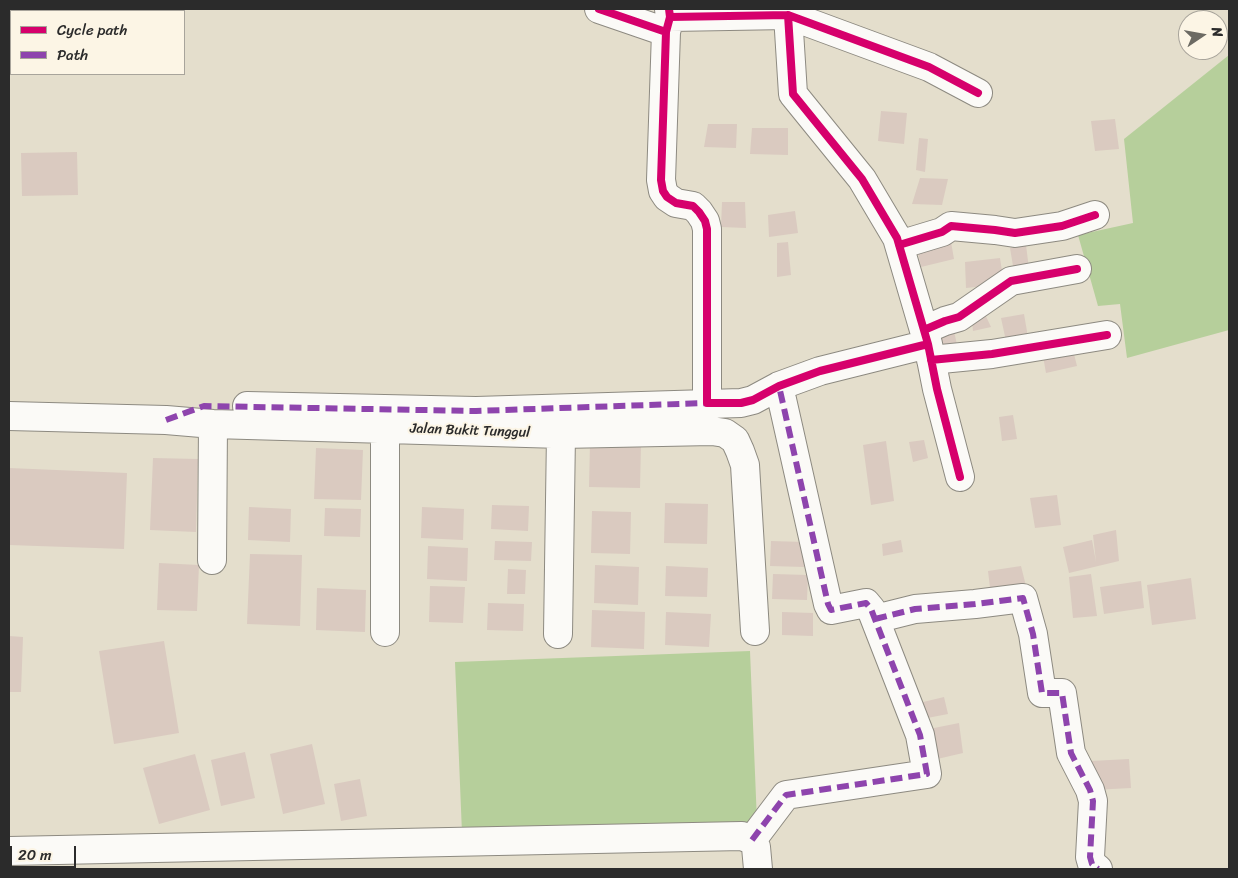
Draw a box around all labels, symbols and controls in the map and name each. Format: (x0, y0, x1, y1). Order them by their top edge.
legend (10, 10, 185, 75)
north arrow (1178, 10, 1228, 60)
text: Cycle path (57, 17, 127, 43)
text: N (1204, 25, 1230, 39)
text: Path (57, 42, 88, 68)
street label: Jalan Bukit Tunggul (410, 421, 530, 441)
scale bar (12, 836, 79, 868)
text: 20 m (18, 842, 52, 868)

